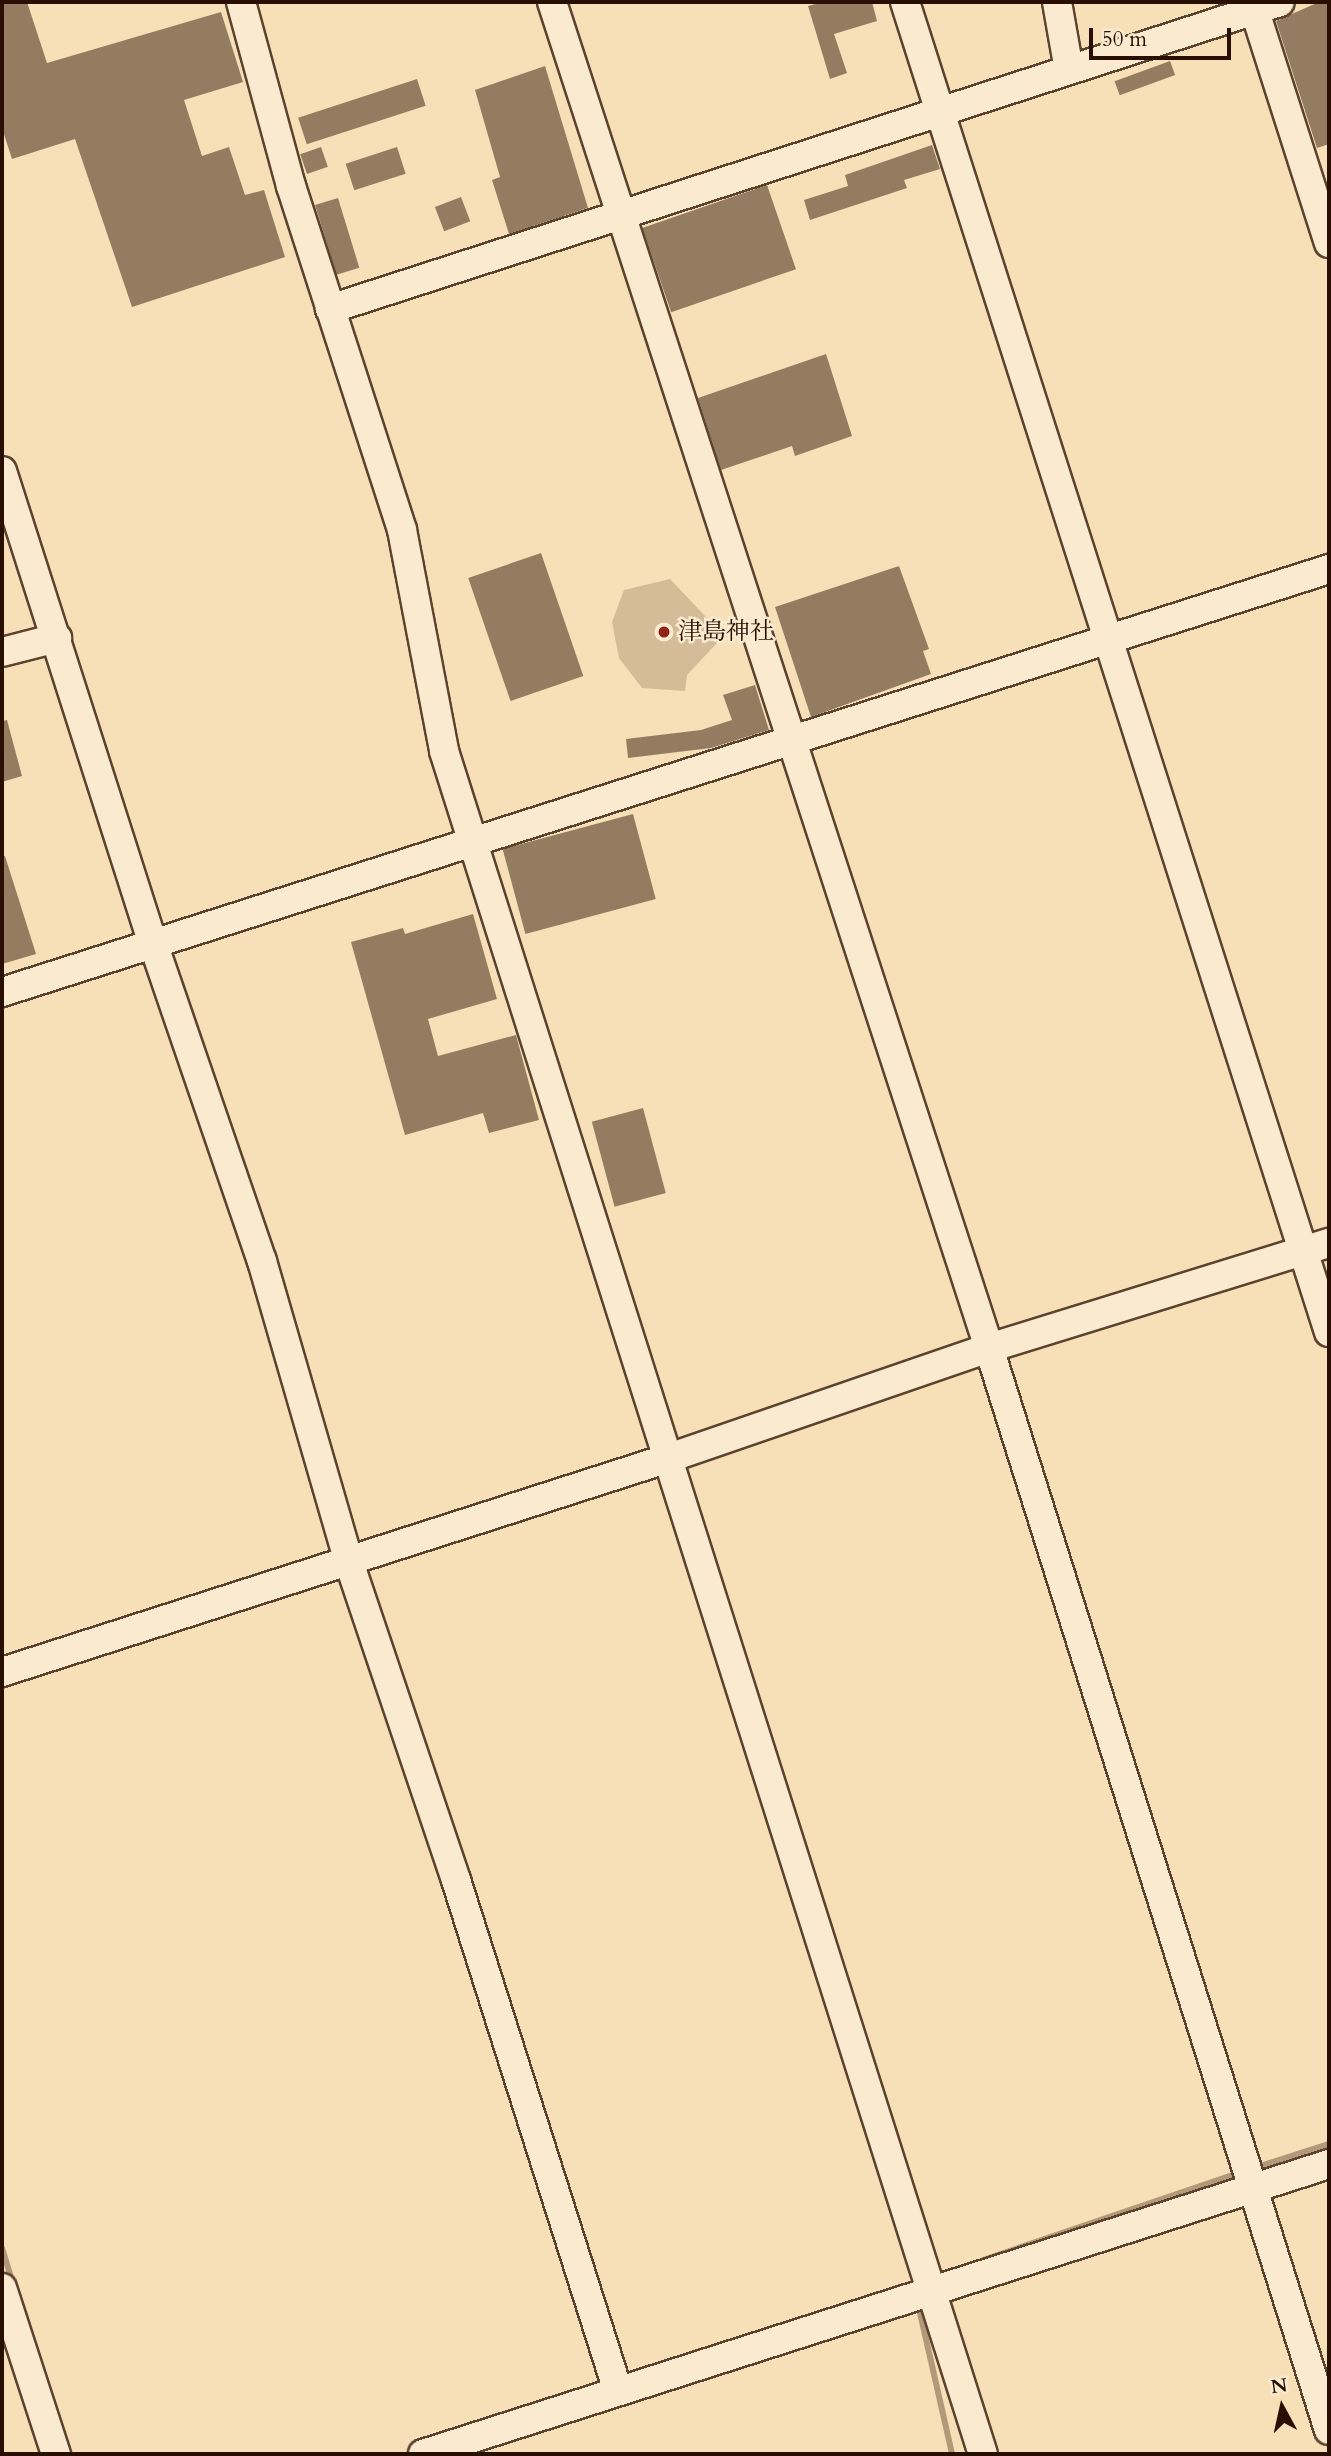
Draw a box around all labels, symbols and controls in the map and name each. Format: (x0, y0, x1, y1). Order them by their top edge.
scale bar (1093, 14, 1235, 58)
text: 50 m (1102, 25, 1147, 54)
place label: 津島神社 (678, 618, 774, 646)
marker: 津島神社 (656, 624, 672, 640)
north arrow (1247, 2372, 1317, 2442)
text: N (1269, 2372, 1289, 2400)

